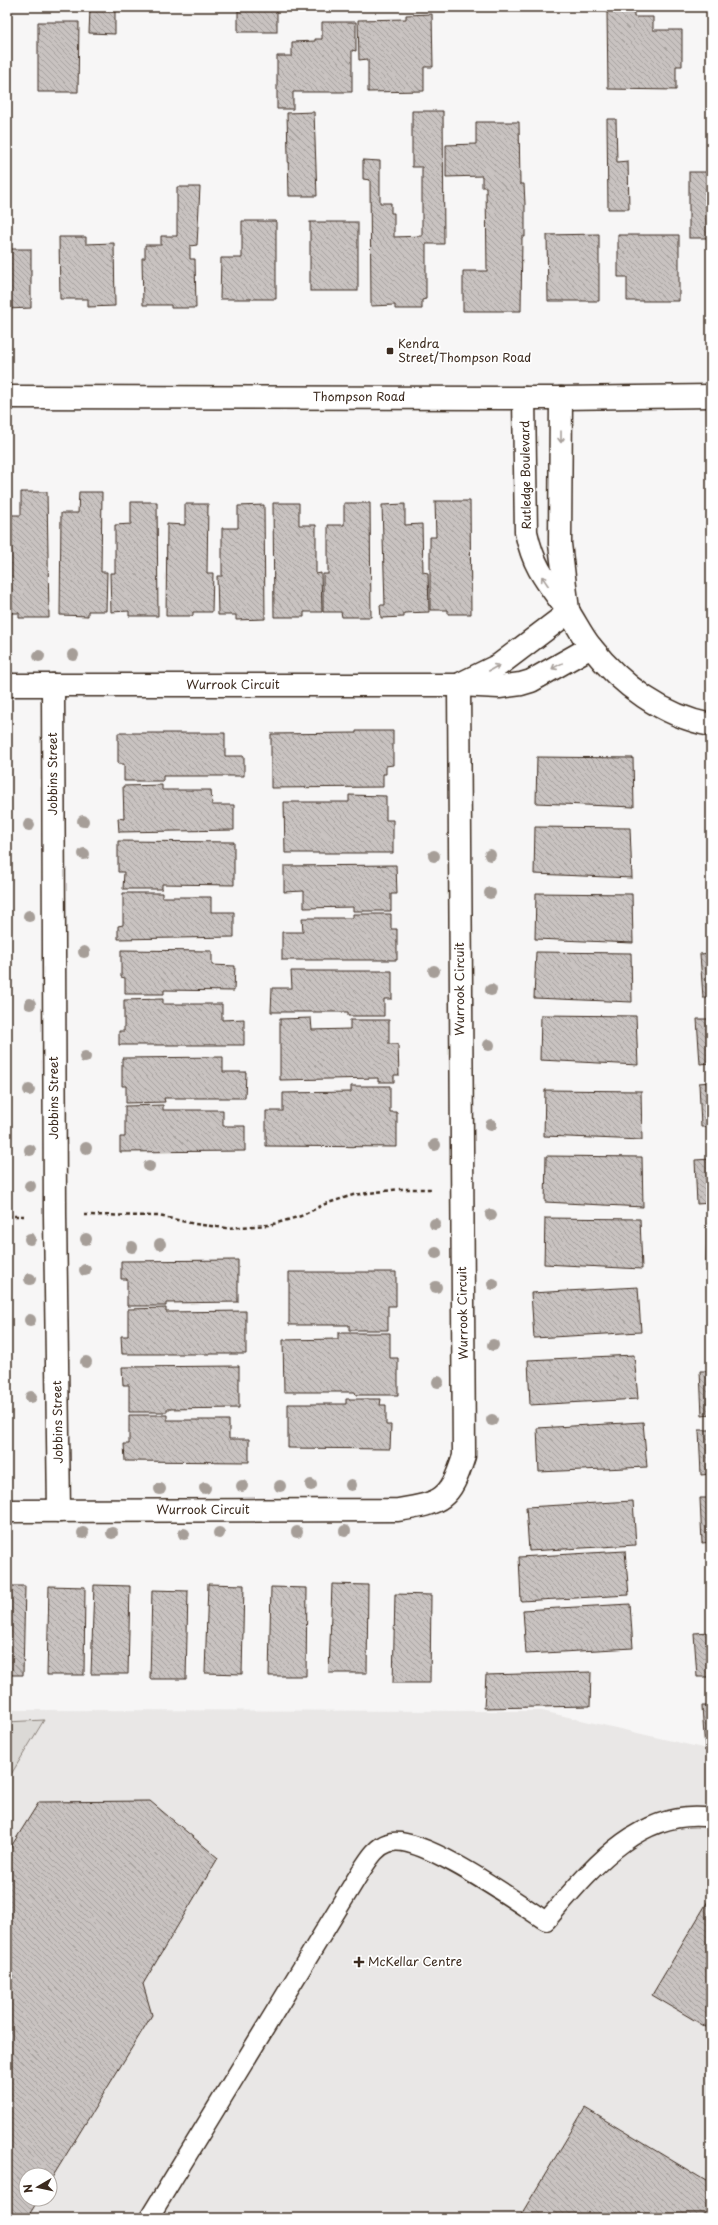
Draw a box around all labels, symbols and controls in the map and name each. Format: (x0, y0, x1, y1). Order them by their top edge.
place label: Kendra Street/Thompson Road (398, 334, 531, 366)
marker: Kendra Street/Thompson Road (385, 346, 395, 356)
street label: Thompson Road (313, 387, 405, 405)
street label: Rutledge Boulevard (515, 420, 535, 530)
one-way arrow (557, 430, 565, 443)
one-way arrow (541, 576, 549, 587)
one-way arrow (551, 663, 563, 671)
one-way arrow (488, 664, 500, 672)
street label: Wurrook Circuit (186, 675, 280, 693)
street label: Jobbins Street (43, 732, 61, 816)
street label: Wurrook Circuit (450, 942, 468, 1036)
street label: Jobbins Street (44, 1056, 62, 1140)
street label: Wurrook Circuit (452, 1266, 472, 1360)
street label: Jobbins Street (47, 1380, 67, 1464)
street label: Wurrook Circuit (156, 1500, 250, 1518)
place label: McKellar Centre (368, 1952, 462, 1970)
marker: McKellar Centre (353, 1956, 365, 1968)
north arrow (18, 2167, 58, 2207)
text: N (19, 2183, 37, 2194)

